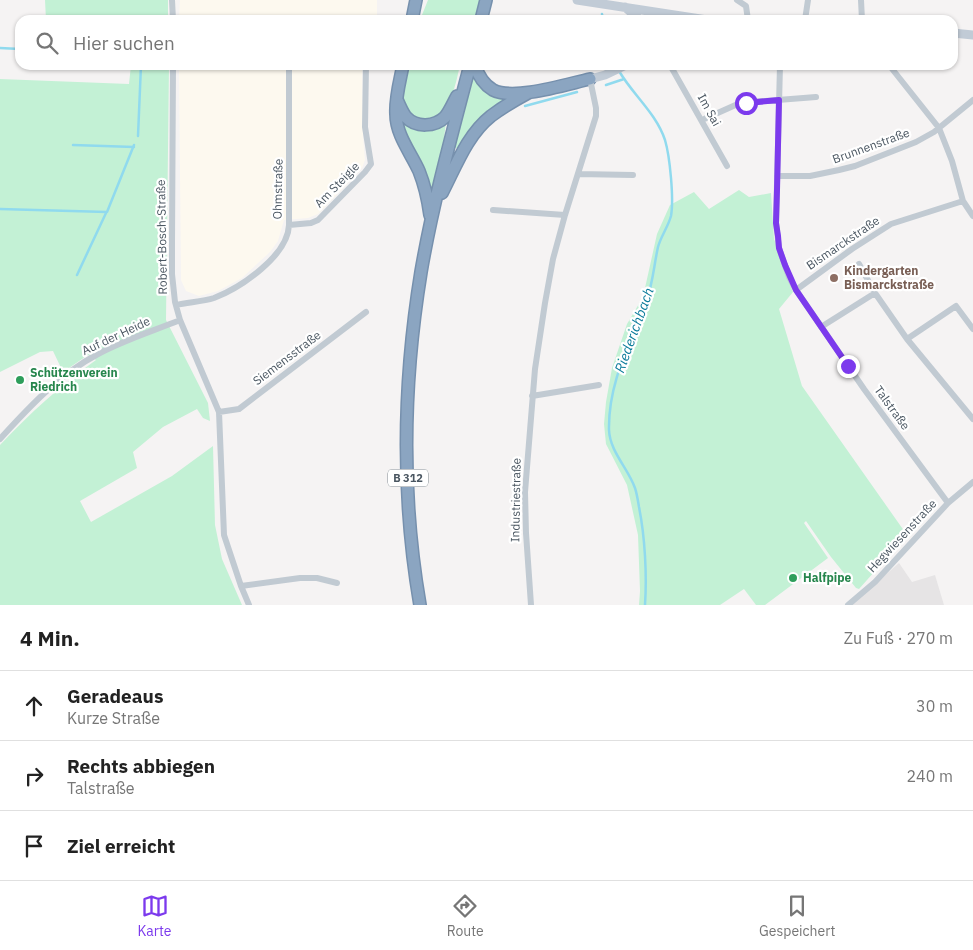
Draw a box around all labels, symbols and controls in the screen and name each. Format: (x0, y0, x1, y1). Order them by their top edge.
search box (15, 15, 958, 70)
icon: search (33, 29, 61, 57)
text: Hier suchen (73, 31, 175, 55)
street label: Im Sai (695, 91, 724, 128)
route start (735, 92, 758, 115)
street label: Brunnenstraße (830, 124, 912, 166)
street label: Ohmstraße (269, 158, 286, 220)
street label: Am Steigle (311, 158, 362, 211)
street label: Robert-Bosch-Straße (153, 179, 170, 295)
street label: Bismarckstraße (803, 212, 883, 273)
place label: Kindergarten Bismarckstraße (844, 263, 934, 292)
marker: Kindergarten Bismarckstraße (828, 272, 840, 284)
water label: Riederichbach (610, 285, 658, 375)
street label: Auf der Heide (79, 313, 153, 358)
street label: Siemensstraße (250, 327, 324, 388)
route end (837, 355, 860, 378)
place label: Schützenverein Riedrich (30, 365, 118, 394)
marker: Schützenverein Riedrich (14, 374, 26, 386)
street label: Talstraße (871, 383, 914, 433)
street label: Industriestraße (507, 457, 524, 542)
road number: B 312 (388, 469, 428, 486)
street label: Hegwiesenstraße (864, 496, 940, 575)
place label: Halfpipe (803, 570, 852, 585)
marker: Halfpipe (787, 572, 799, 584)
text: 4 Min. (20, 624, 80, 652)
text: Zu Fuß · 270 m (844, 628, 953, 648)
text: Geradeaus (67, 684, 164, 708)
icon: ahead (20, 692, 48, 720)
text: 30 m (916, 696, 953, 716)
text: Kurze Straße (67, 708, 160, 728)
text: Rechts abbiegen (67, 754, 215, 778)
icon: right (20, 762, 48, 790)
text: 240 m (906, 766, 953, 786)
text: Talstraße (67, 778, 135, 798)
icon: arrive (20, 832, 48, 860)
text: Ziel erreicht (67, 834, 175, 858)
tab: Karte (138, 892, 172, 940)
tab: Route (447, 892, 484, 940)
tab: Gespeichert (759, 892, 835, 940)

